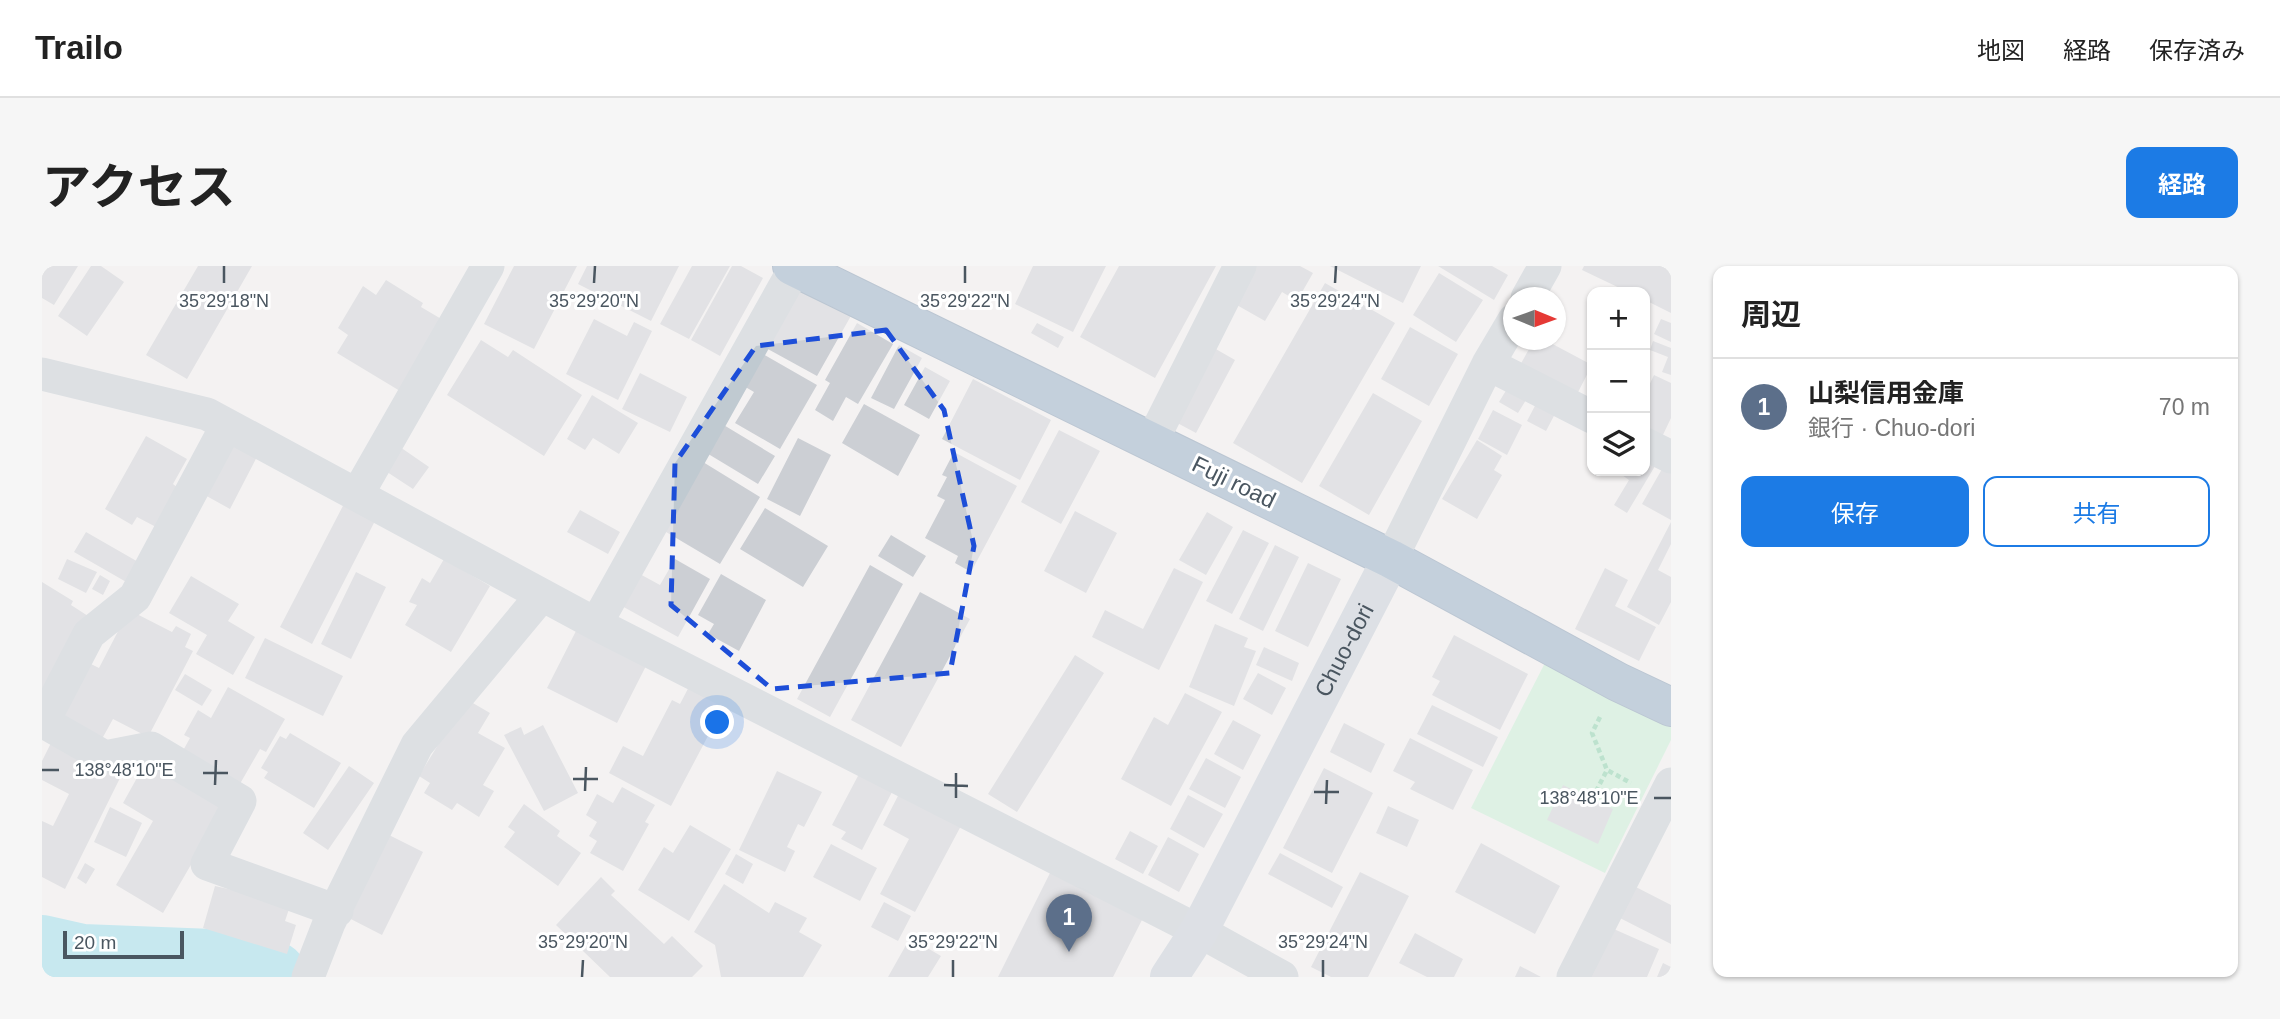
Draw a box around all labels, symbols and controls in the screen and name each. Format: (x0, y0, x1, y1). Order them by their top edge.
text: Trailo (35, 29, 123, 66)
text: 地図 (1977, 37, 2025, 64)
text: 経路 (2063, 37, 2111, 64)
text: 保存済み (2149, 37, 2245, 64)
button: 経路 (2126, 147, 2238, 218)
text: アクセス (42, 160, 236, 214)
north arrow (1503, 287, 1566, 350)
map controls (1587, 287, 1650, 476)
button: + (1587, 287, 1650, 350)
text: 35°29'18"N (179, 291, 269, 311)
text: 35°29'20"N (549, 291, 639, 311)
text: 35°29'22"N (920, 291, 1010, 311)
text: 35°29'24"N (1290, 291, 1380, 311)
text: 周辺 (1741, 298, 1801, 331)
button: − (1587, 350, 1650, 413)
text: 山梨信用金庫 (1808, 378, 1964, 408)
text: 1 (1758, 394, 1770, 420)
text: 70 m (2159, 394, 2210, 420)
button: layers (1587, 413, 1650, 476)
text: 銀行 · Chuo-dori (1808, 415, 1975, 441)
street label: Fuji road (1188, 451, 1280, 513)
button: 保存 (1741, 476, 1969, 547)
button: 共有 (1983, 476, 2210, 547)
street label: Chuo-dori (1309, 599, 1379, 701)
your location (700, 705, 734, 739)
text: 138°48'10"E (74, 760, 174, 780)
text: 138°48'10"E (1539, 788, 1639, 808)
pin: 1 (1046, 894, 1092, 952)
scale bar (63, 928, 184, 960)
text: 20 m (74, 932, 116, 953)
text: 35°29'20"N (538, 932, 628, 952)
text: 35°29'22"N (908, 932, 998, 952)
text: 35°29'24"N (1278, 932, 1368, 952)

